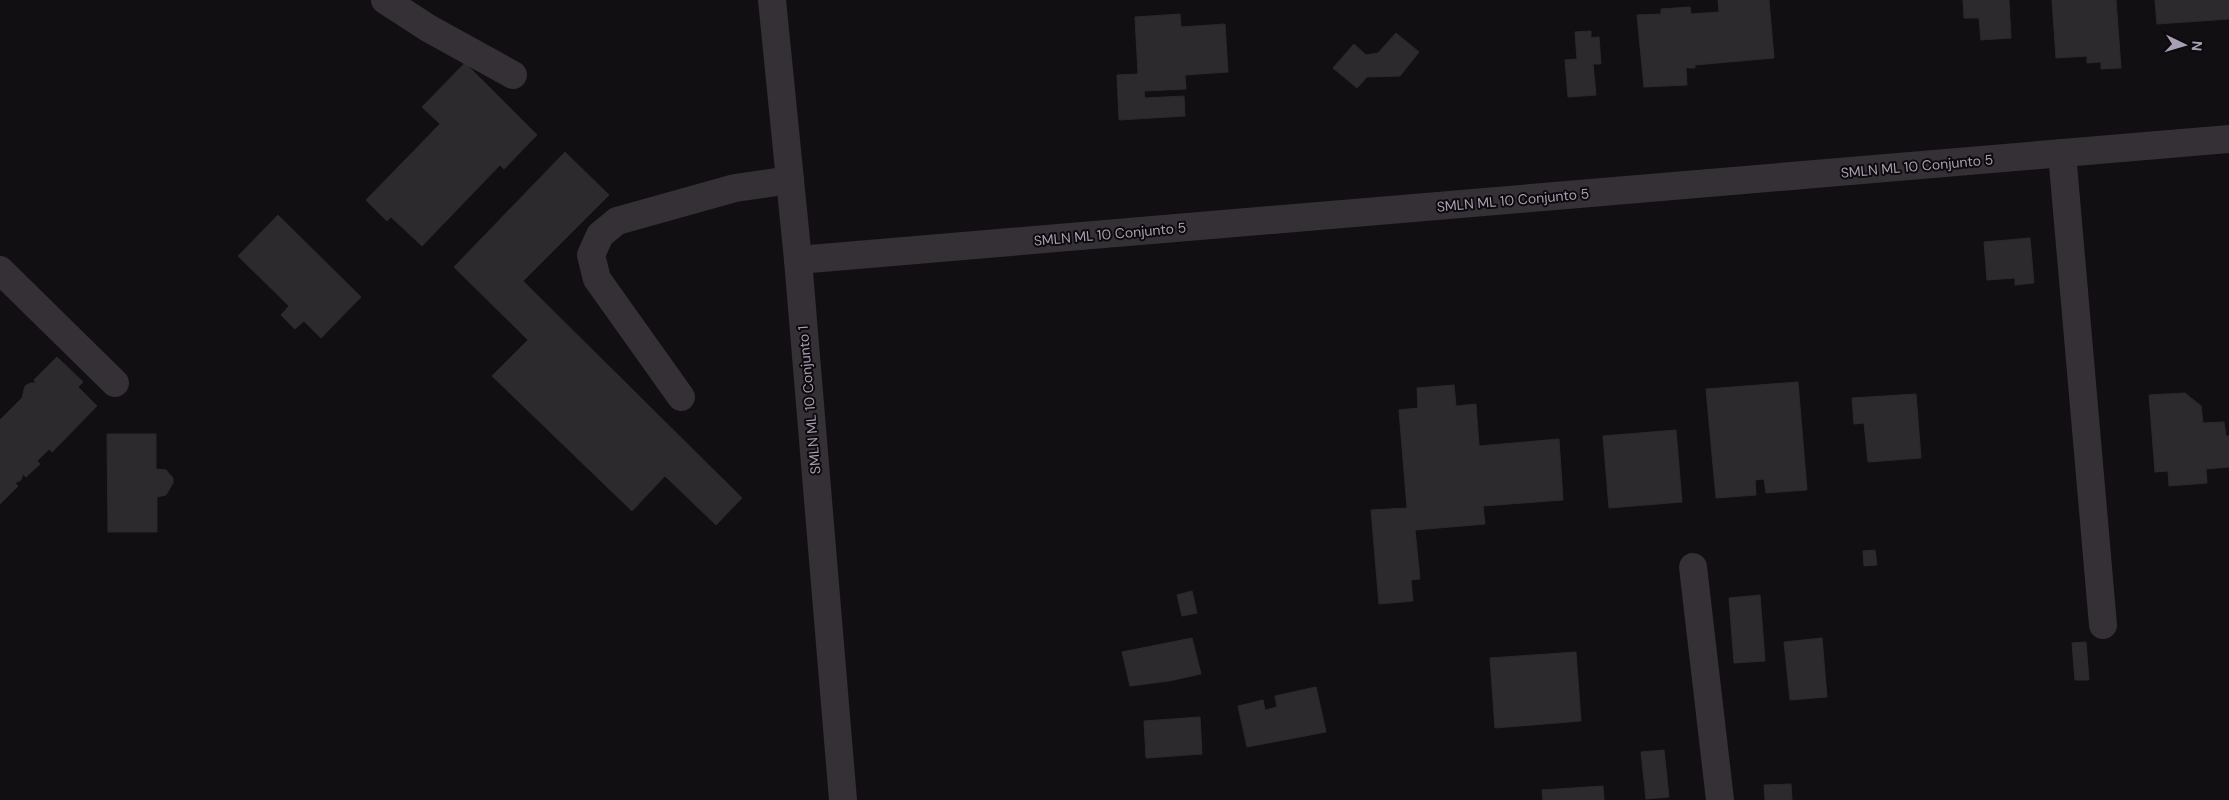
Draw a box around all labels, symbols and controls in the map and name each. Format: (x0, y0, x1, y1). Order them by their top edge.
north arrow (2159, 20, 2209, 70)
text: N (2188, 40, 2206, 52)
street label: SMLN ML 10 Conjunto 5 (1840, 150, 1994, 182)
street label: SMLN ML 10 Conjunto 5 (1436, 184, 1590, 216)
street label: SMLN ML 10 Conjunto 5 (1033, 218, 1187, 250)
street label: SMLN ML 10 Conjunto 1 (794, 325, 824, 475)

